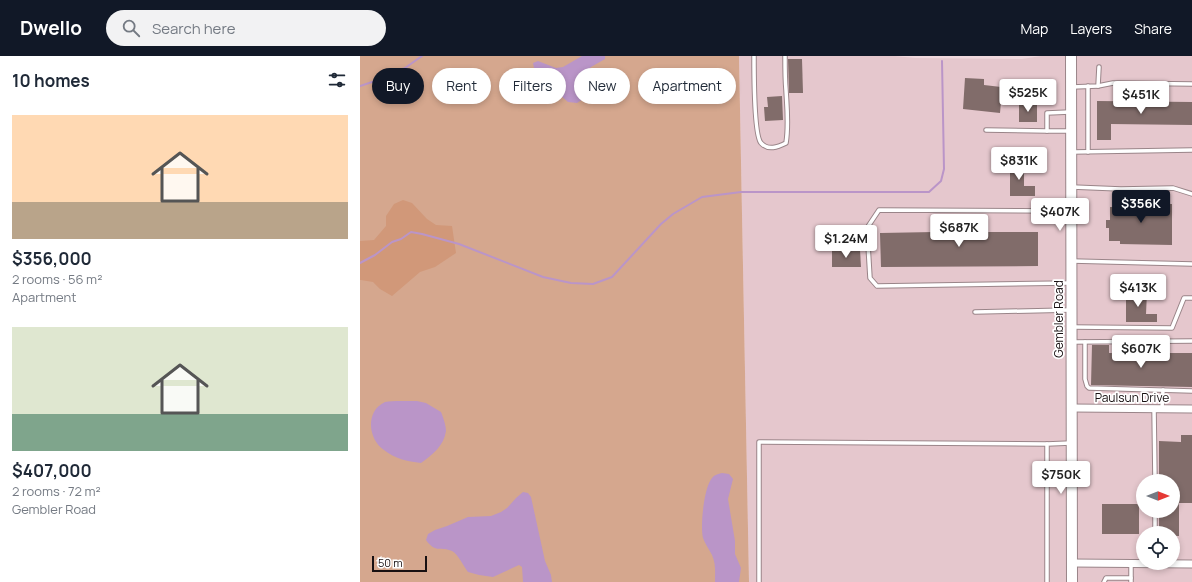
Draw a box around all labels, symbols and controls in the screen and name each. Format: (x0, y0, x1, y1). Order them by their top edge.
search box (106, 10, 386, 46)
text: Dwello (20, 15, 82, 41)
icon: search (120, 17, 142, 39)
text: Search here (152, 18, 235, 39)
text: Map (1020, 19, 1048, 38)
text: Layers (1070, 19, 1112, 38)
text: Share (1134, 19, 1172, 38)
chip: Buy (372, 68, 424, 104)
chip: Rent (432, 68, 491, 104)
chip: Filters (499, 68, 566, 104)
chip: New (574, 68, 630, 104)
chip: Apartment (638, 68, 736, 104)
text: 10 homes (12, 69, 90, 92)
icon: filters (326, 69, 348, 91)
pin: $525K (1000, 79, 1056, 113)
pin: $451K (1113, 81, 1169, 115)
text: $525K (1008, 83, 1048, 101)
text: $451K (1122, 85, 1160, 103)
icon: home (144, 141, 216, 213)
pin: $831K (991, 147, 1047, 181)
text: $831K (1000, 151, 1038, 169)
pin: $356K (1113, 190, 1169, 224)
text: $356K (1121, 194, 1161, 212)
pin: $407K (1032, 198, 1088, 232)
text: $407K (1040, 202, 1080, 220)
pin: $687K (931, 214, 987, 248)
text: $687K (939, 218, 979, 236)
pin: $1.24M (813, 225, 879, 259)
text: $1.24M (824, 229, 868, 247)
text: $356,000 (12, 247, 92, 270)
text: 2 rooms · 56 m² (12, 270, 102, 288)
pin: $413K (1110, 274, 1166, 308)
text: $413K (1119, 278, 1157, 296)
street label: Gembler Road (1050, 280, 1067, 358)
text: Apartment (12, 288, 76, 306)
pin: $607K (1113, 335, 1169, 369)
text: $607K (1121, 339, 1161, 357)
icon: home (144, 353, 216, 425)
street label: Paulsun Drive (1095, 389, 1169, 406)
text: $407,000 (12, 459, 92, 482)
pin: $750K (1033, 461, 1089, 495)
text: $750K (1041, 465, 1081, 483)
north arrow (1136, 474, 1180, 518)
map controls (1136, 474, 1180, 570)
text: 2 rooms · 72 m² (12, 482, 101, 500)
text: Gembler Road (12, 500, 96, 518)
button: locate (1136, 526, 1180, 570)
scale bar (372, 554, 427, 573)
text: 50 m (378, 555, 403, 570)

